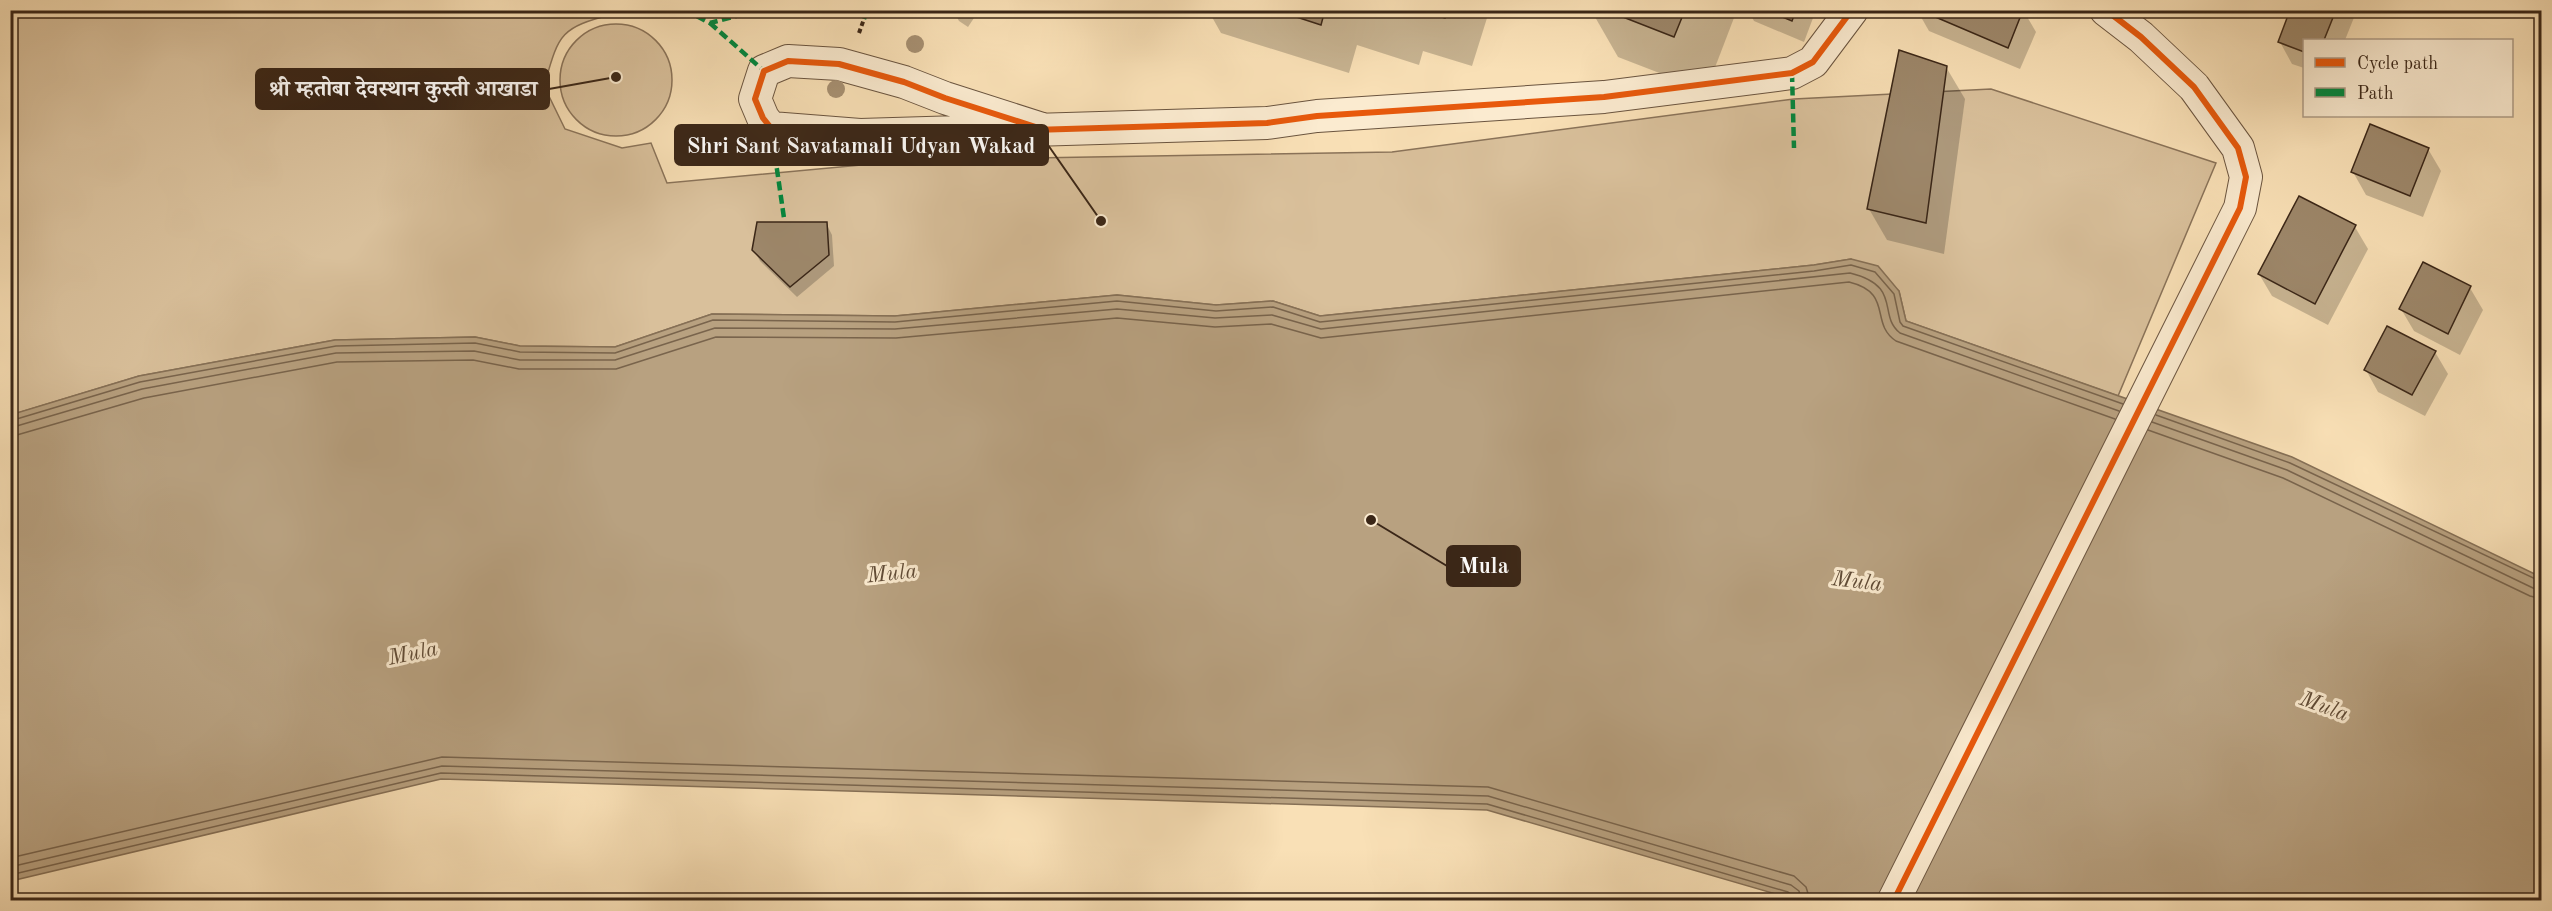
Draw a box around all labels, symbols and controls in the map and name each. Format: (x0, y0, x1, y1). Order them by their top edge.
legend (2303, 39, 2513, 117)
text: Cycle path (2357, 55, 2438, 73)
callout: श्री म्हतोबा देवस्थान कुस्ती आखाडा (256, 69, 549, 109)
text: श्री म्हतोबा देवस्थान कुस्ती आखाडा (269, 76, 540, 103)
text: Path (2357, 85, 2394, 103)
callout: Shri Sant Savatamali Udyan Wakad (675, 125, 1048, 165)
text: Shri Sant Savatamali Udyan Wakad (687, 136, 1035, 158)
callout: Mula (1447, 546, 1520, 586)
text: Mula (1459, 556, 1509, 578)
water label: Mula (865, 560, 918, 588)
water label: Mula (1830, 568, 1884, 596)
water label: Mula (385, 638, 440, 670)
water label: Mula (2296, 688, 2352, 726)

